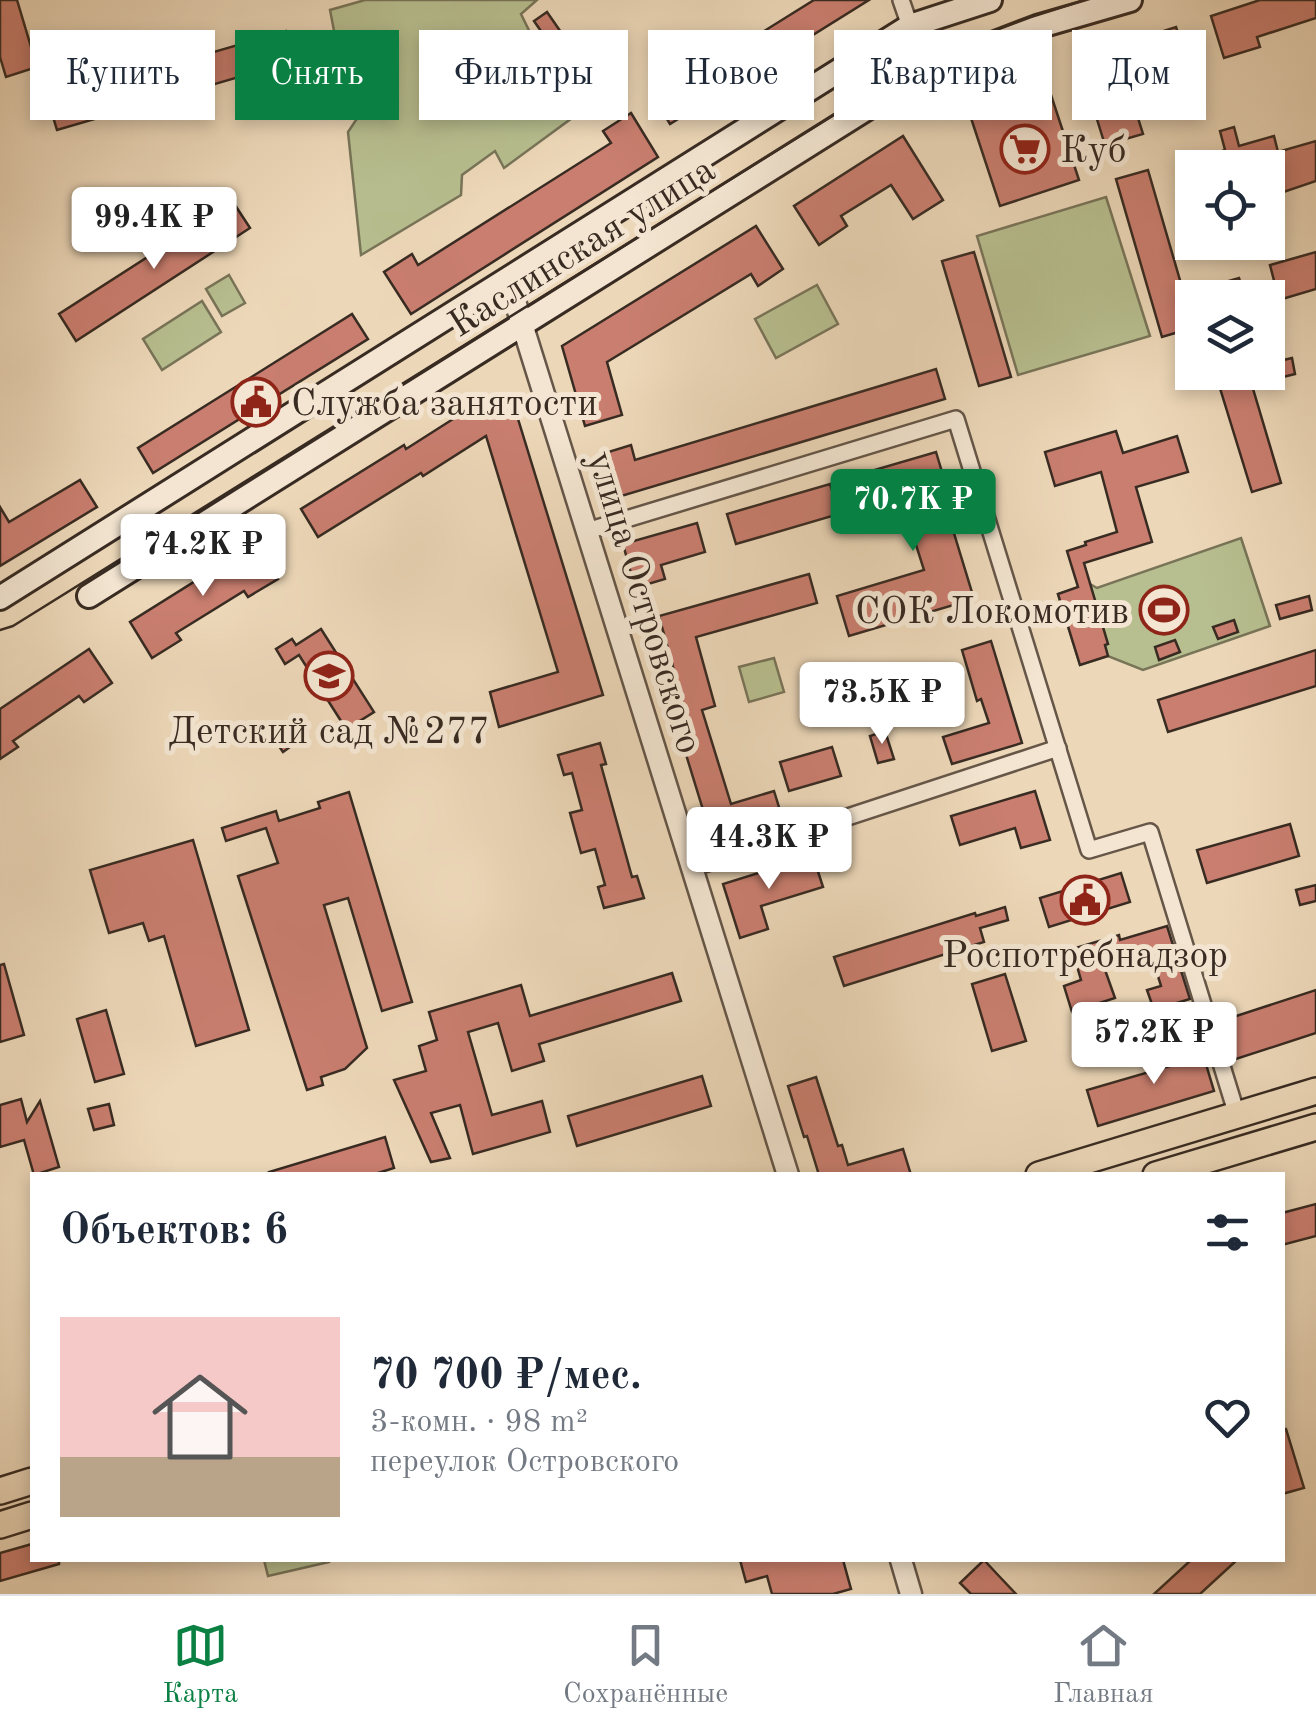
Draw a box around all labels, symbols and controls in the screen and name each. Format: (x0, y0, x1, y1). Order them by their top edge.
chip: Купить (30, 30, 215, 120)
chip: Снять (235, 30, 399, 120)
chip: Фильтры (419, 30, 628, 120)
chip: Новое (648, 30, 814, 120)
chip: Квартира (834, 30, 1052, 120)
chip: Дом (1072, 30, 1206, 120)
supermarket icon: Куб (999, 123, 1051, 175)
place label: Куб (1060, 133, 1127, 171)
map controls (1175, 150, 1285, 390)
button: locate (1175, 150, 1285, 260)
street label: Каслинская улица (443, 151, 722, 346)
pin: 99.4K ₽ (62, 187, 246, 272)
text: 99.4K ₽ (94, 203, 214, 235)
button: layers (1175, 280, 1285, 390)
public building icon: Служба занятости (230, 376, 282, 428)
place label: Служба занятости (291, 386, 598, 424)
street label: улица Островского (579, 447, 707, 758)
pin: 70.7K ₽ (821, 469, 1005, 554)
text: 70.7K ₽ (853, 485, 973, 517)
pin: 74.2K ₽ (111, 514, 295, 599)
text: 74.2K ₽ (143, 530, 263, 562)
sports icon: СОК Локомотив (1138, 584, 1190, 636)
place label: СОК Локомотив (855, 594, 1129, 632)
school or university icon: Детский сад №277 (303, 650, 355, 702)
pin: 73.5K ₽ (790, 662, 974, 747)
text: 73.5K ₽ (822, 678, 942, 710)
place label: Детский сад №277 (168, 714, 490, 752)
pin: 44.3K ₽ (677, 807, 861, 892)
text: 44.3K ₽ (709, 823, 829, 855)
public building icon: Роспотребнадзор (1059, 874, 1111, 926)
place label: Роспотребнадзор (942, 938, 1228, 976)
pin: 57.2K ₽ (1062, 1002, 1246, 1087)
text: 57.2K ₽ (1094, 1018, 1214, 1050)
icon: filters (1200, 1205, 1255, 1260)
text: Объектов: 6 (60, 1211, 288, 1253)
text: 70 700 ₽/мес. (370, 1356, 642, 1398)
icon: home (140, 1357, 260, 1477)
icon: heart (1200, 1390, 1255, 1445)
text: 3-комн. · 98 m² (370, 1407, 588, 1439)
text: переулок Островского (370, 1447, 679, 1479)
tab: Карта (162, 1618, 238, 1713)
tab: Сохранённые (563, 1618, 728, 1713)
tab: Главная (1053, 1618, 1154, 1713)

